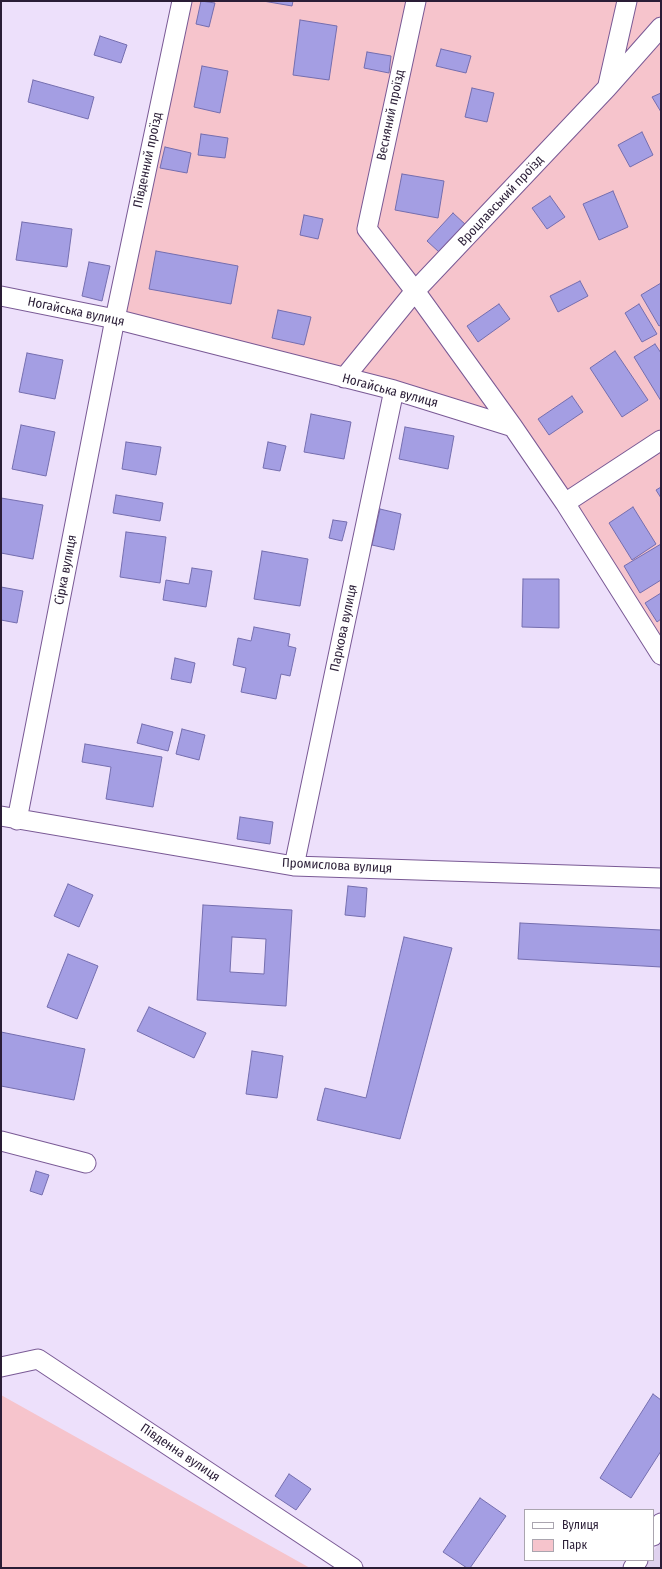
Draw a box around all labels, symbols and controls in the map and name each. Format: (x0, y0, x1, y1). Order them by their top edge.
street label: Весняний проїзд (374, 68, 408, 162)
street label: Південний проїзд (130, 111, 166, 209)
street label: Вроцлавський проїзд (455, 152, 547, 250)
street label: Ногайська вулиця (26, 294, 126, 330)
street label: Ногайська вулиця (340, 371, 440, 411)
street label: Сірка вулиця (52, 534, 80, 606)
street label: Паркова вулиця (327, 583, 361, 673)
street label: Промислова вулиця (281, 855, 393, 877)
street label: Південна вулиця (137, 1421, 223, 1485)
legend (524, 1509, 654, 1561)
text: Вулиця (562, 1518, 599, 1532)
text: Парк (562, 1538, 587, 1552)

